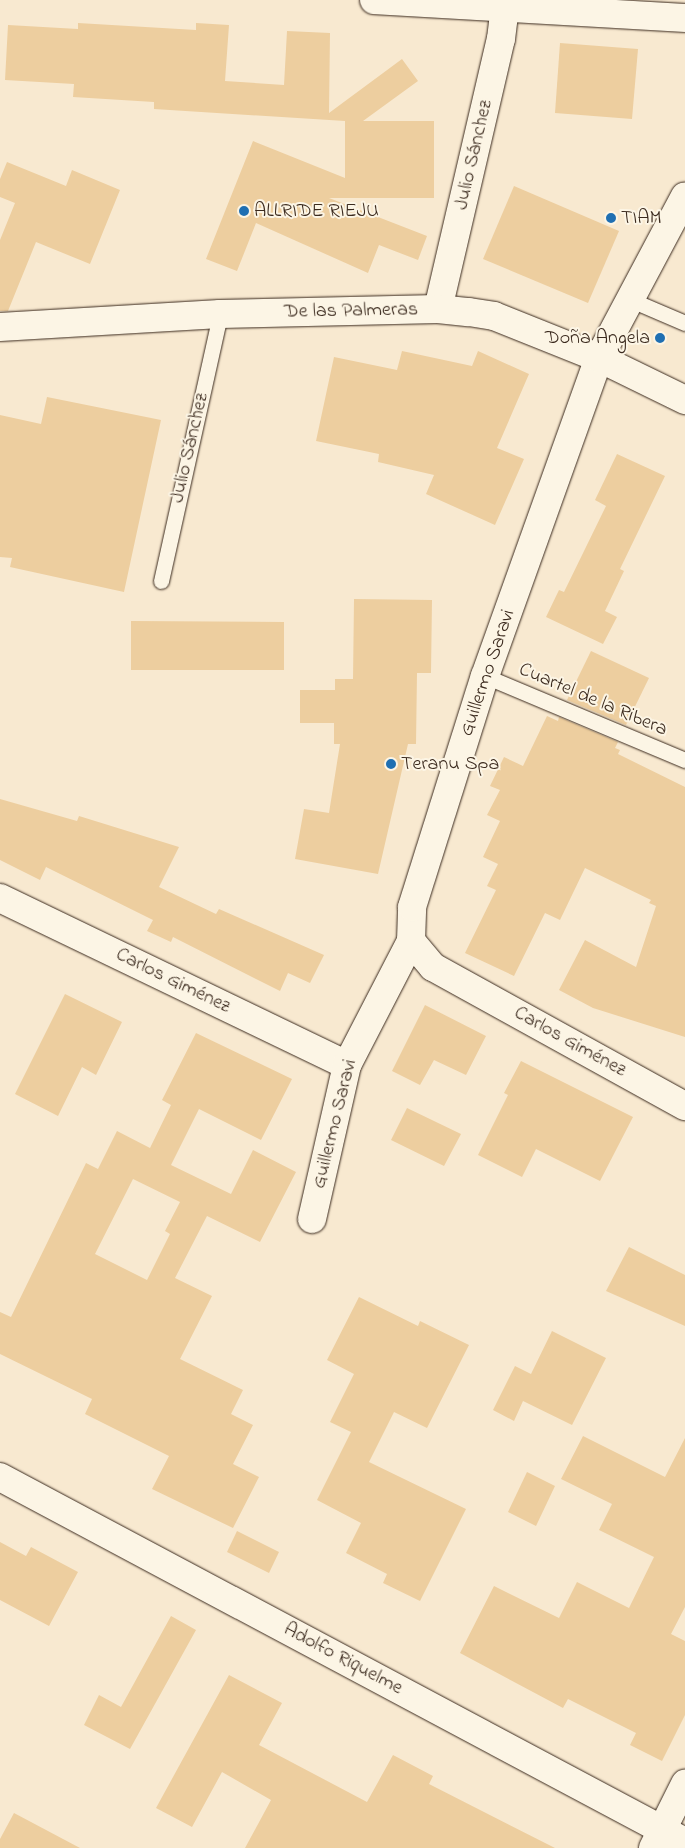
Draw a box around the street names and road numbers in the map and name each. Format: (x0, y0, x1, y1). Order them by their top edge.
street label: Julio Sánchez (450, 98, 498, 212)
street label: De las Palmeras (284, 298, 418, 324)
street label: Julio Sánchez (166, 391, 214, 505)
street label: Guillermo Saravi (455, 607, 521, 739)
street label: Cuartel de la Ribera (515, 658, 671, 742)
street label: Carlos Giménez (112, 943, 234, 1019)
street label: Carlos Giménez (510, 1001, 630, 1083)
street label: Guillermo Saravi (307, 1057, 363, 1191)
street label: Adolfo Riquelme (279, 1618, 407, 1700)

